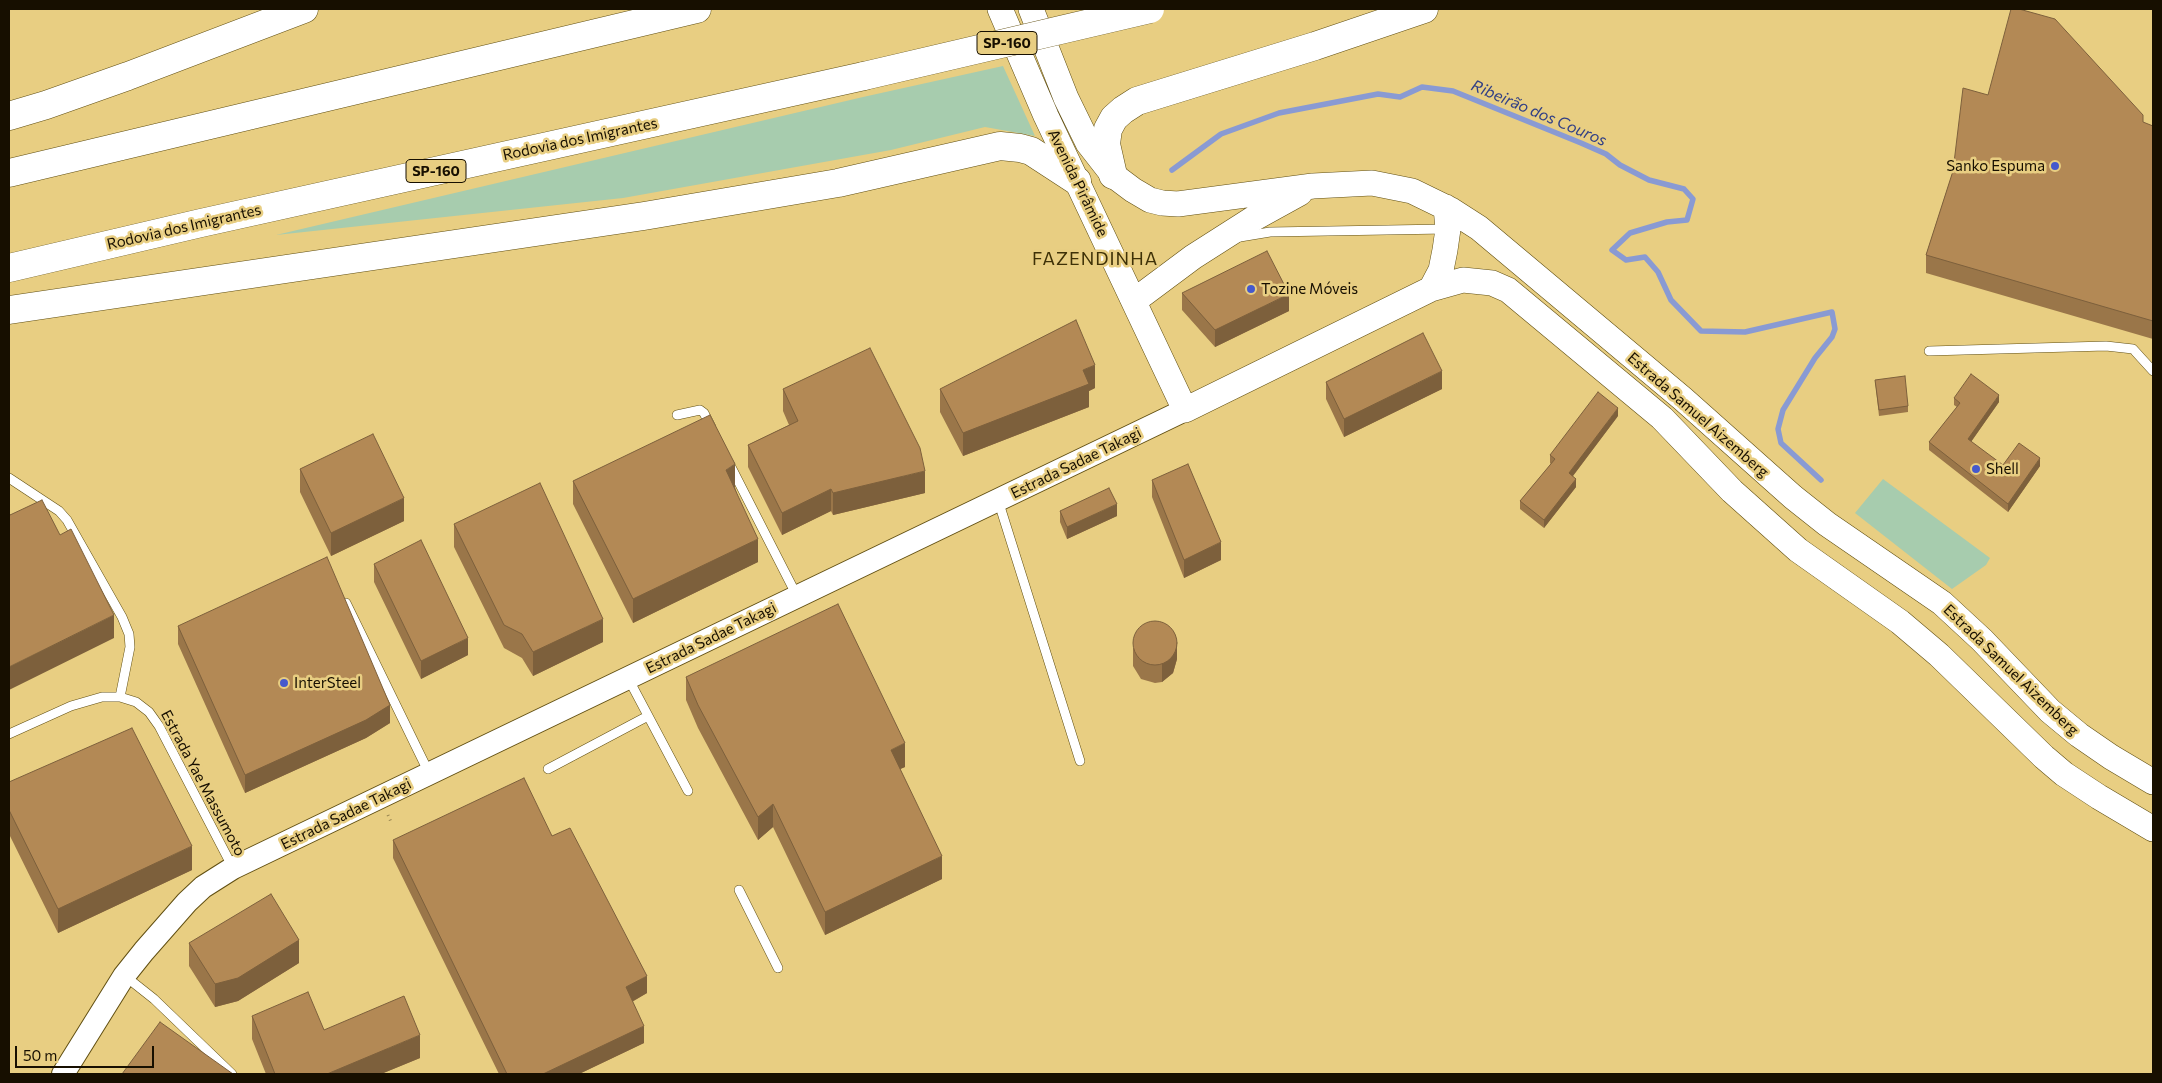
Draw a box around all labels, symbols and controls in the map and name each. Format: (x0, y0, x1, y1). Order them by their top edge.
road number: SP-160 (977, 32, 1037, 54)
water label: Ribeirão dos Couros (1468, 76, 1610, 150)
street label: Rodovia dos Imigrantes (501, 114, 659, 164)
street label: Avenida Pirâmide (1044, 126, 1112, 240)
place label: Sanko Espuma (1946, 157, 2045, 175)
road number: SP-160 (406, 160, 466, 182)
marker: Sanko Espuma (2049, 160, 2061, 172)
street label: Rodovia dos Imigrantes (105, 200, 263, 254)
district label: FAZENDINHA (1031, 248, 1159, 270)
place label: Tozine Móveis (1261, 280, 1358, 298)
marker: Tozine Móveis (1245, 283, 1257, 295)
street label: Estrada Samuel Aizemberg (1624, 349, 1772, 481)
street label: Estrada Sadae Takagi (1008, 424, 1144, 502)
place label: Shell (1986, 460, 2019, 478)
marker: Shell (1970, 463, 1982, 475)
street label: Estrada Sadae Takagi (643, 599, 779, 677)
street label: Estrada Samuel Aizemberg (1940, 601, 2082, 739)
place label: InterSteel (294, 674, 361, 692)
marker: InterSteel (278, 677, 290, 689)
street label: Estrada Yae Massumoto (157, 707, 249, 859)
street label: Estrada Sadae Takagi (278, 775, 414, 853)
scale bar (18, 1036, 156, 1068)
text: 50 m (23, 1046, 57, 1064)

